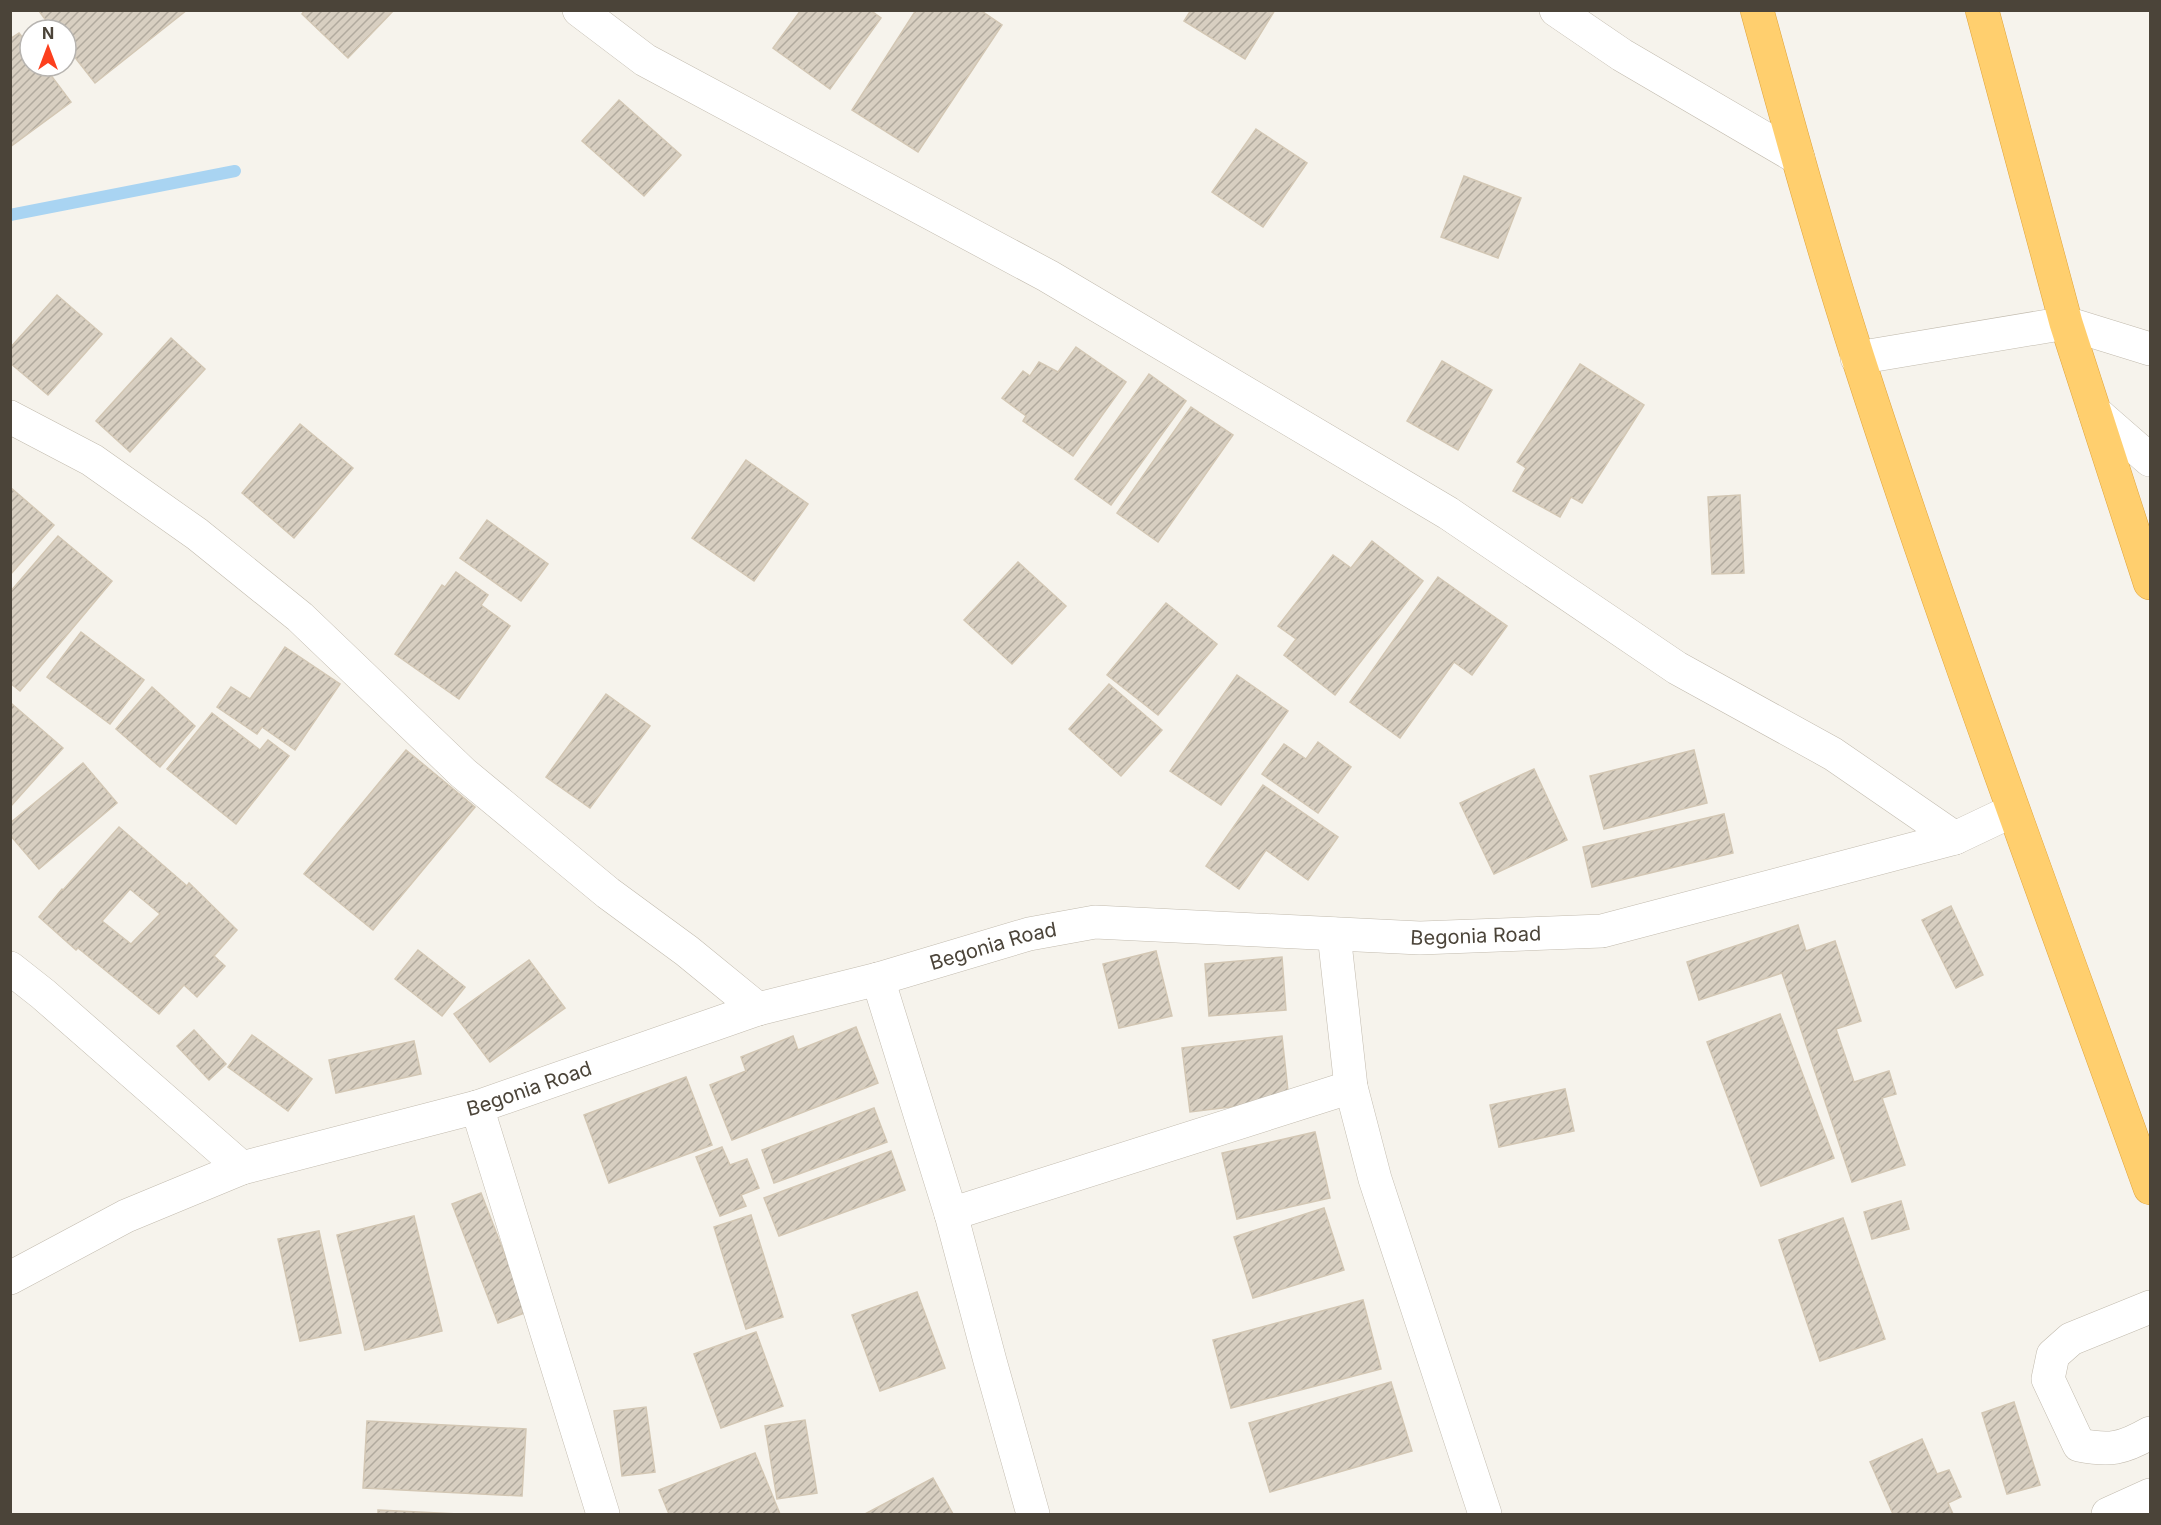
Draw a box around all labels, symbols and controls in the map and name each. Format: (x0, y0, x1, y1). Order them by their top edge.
north arrow (18, 18, 78, 78)
text: N (42, 23, 54, 43)
street label: Begonia Road (927, 917, 1058, 975)
street label: Begonia Road (1410, 921, 1542, 950)
street label: Begonia Road (464, 1056, 595, 1121)

